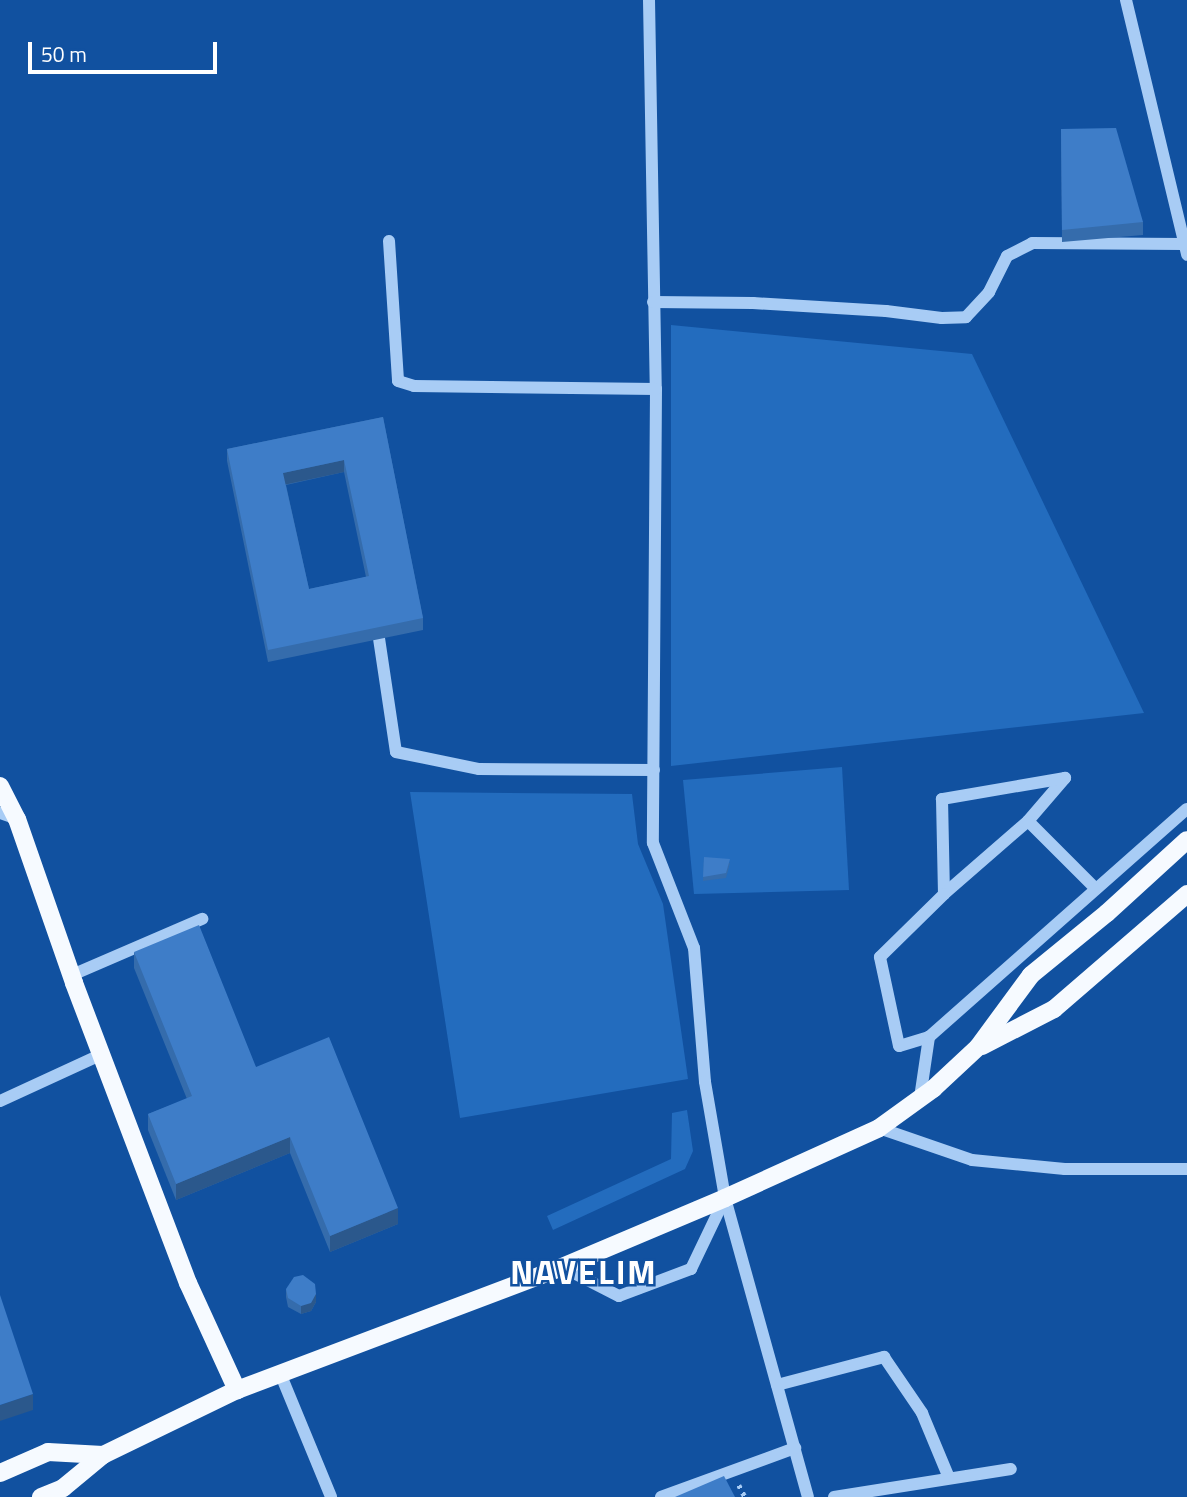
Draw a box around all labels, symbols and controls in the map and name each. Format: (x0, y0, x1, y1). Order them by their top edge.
scale bar (32, 28, 220, 72)
text: 50 m (41, 38, 87, 70)
district label: NAVELIM (511, 1253, 657, 1293)

